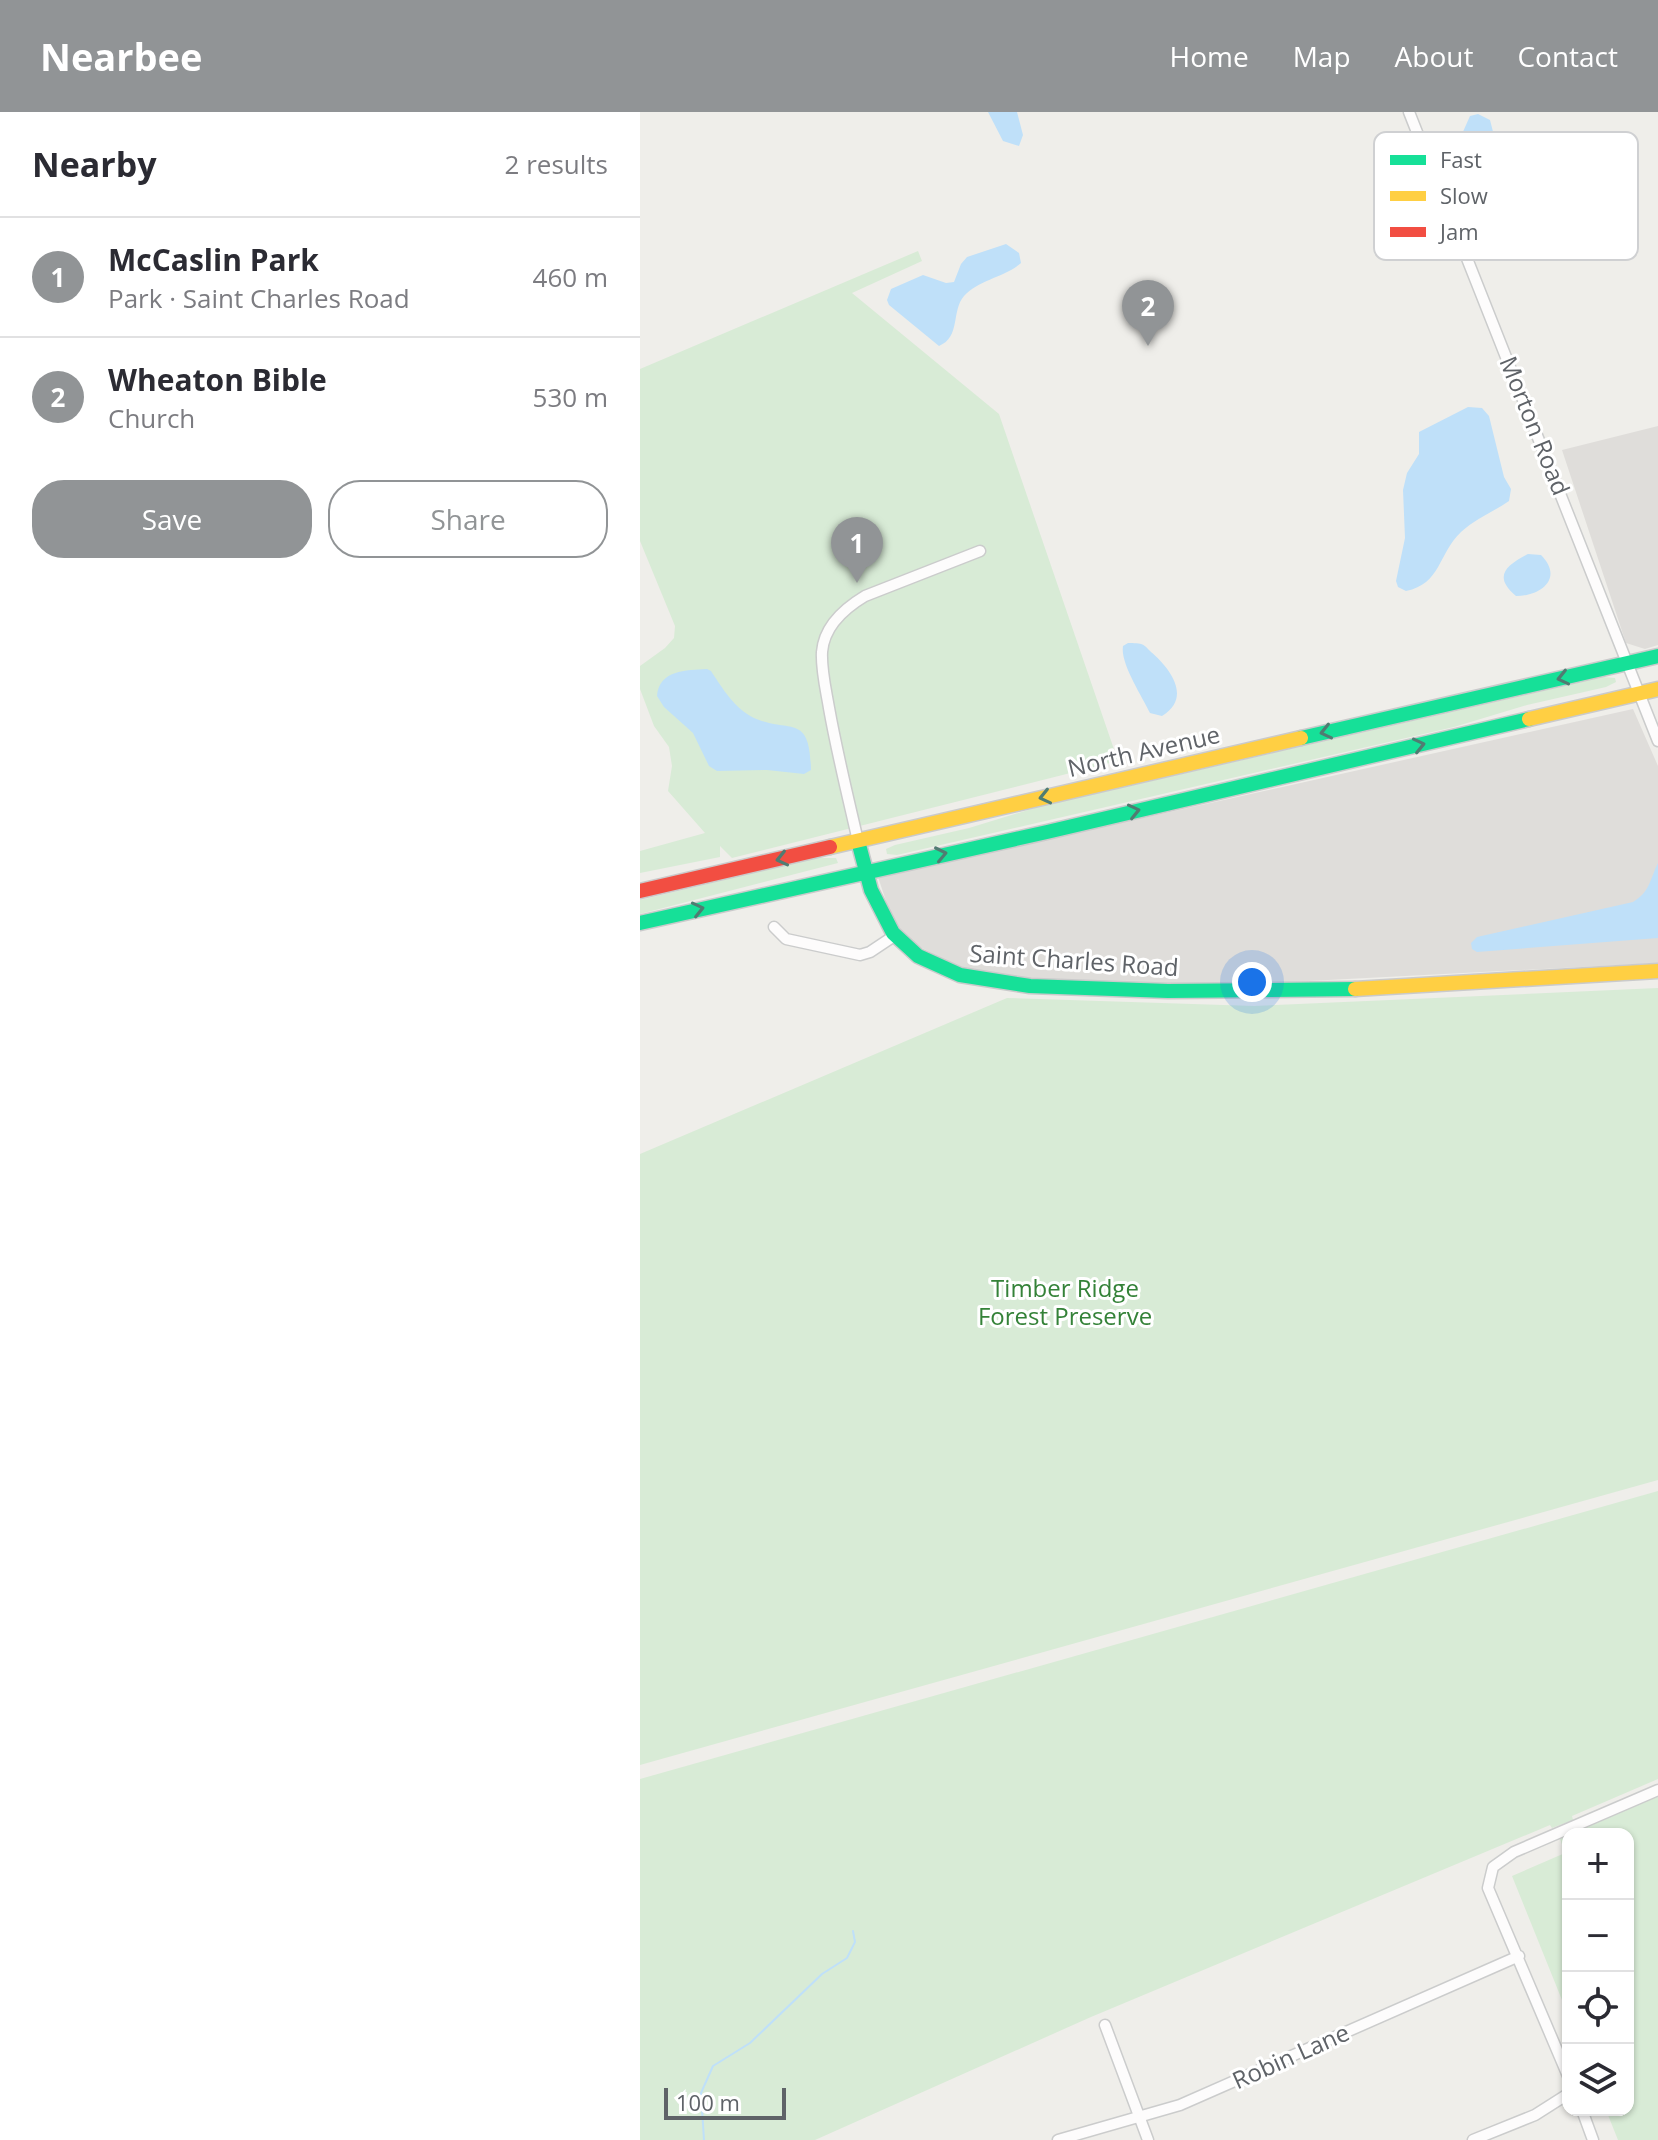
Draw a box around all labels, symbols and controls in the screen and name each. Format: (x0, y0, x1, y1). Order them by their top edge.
text: Nearbee (40, 30, 203, 82)
text: Home (1170, 37, 1249, 75)
text: Map (1293, 37, 1351, 75)
text: About (1395, 37, 1473, 75)
text: Contact (1517, 37, 1618, 75)
legend (1374, 132, 1638, 260)
text: Nearby (32, 141, 157, 187)
text: Fast (1440, 144, 1482, 174)
text: 2 results (505, 146, 608, 182)
text: Slow (1440, 180, 1488, 210)
text: Jam (1438, 216, 1479, 246)
text: McCaslin Park (108, 239, 319, 280)
text: 1 (51, 259, 65, 295)
text: 460 m (533, 259, 608, 295)
text: Park · Saint Charles Road (108, 280, 410, 316)
pin: 2 (1122, 280, 1174, 346)
street label: Morton Road (1493, 351, 1578, 500)
text: Wheaton Bible (108, 359, 327, 400)
text: 2 (51, 379, 65, 415)
text: 530 m (533, 379, 608, 415)
text: Church (108, 400, 195, 436)
button: Save (32, 480, 312, 558)
button: Share (328, 480, 608, 558)
pin: 1 (831, 517, 883, 583)
one-way arrow (1557, 669, 1570, 686)
street label: North Avenue (1064, 717, 1223, 784)
one-way arrow (1319, 723, 1333, 740)
one-way arrow (1412, 737, 1425, 754)
one-way arrow (1039, 788, 1052, 805)
one-way arrow (1127, 803, 1140, 820)
one-way arrow (934, 846, 947, 863)
one-way arrow (776, 849, 789, 866)
one-way arrow (690, 901, 704, 918)
street label: Saint Charles Road (968, 936, 1180, 983)
your location (1232, 962, 1272, 1002)
park label: Timber Ridge Forest Preserve (978, 1271, 1152, 1332)
map controls (1562, 1828, 1634, 2116)
button: + (1562, 1828, 1634, 1900)
button: − (1562, 1900, 1634, 1972)
button: locate (1562, 1972, 1634, 2044)
street label: Robin Lane (1227, 2015, 1354, 2096)
button: layers (1562, 2044, 1634, 2116)
scale bar (664, 2084, 786, 2120)
text: 100 m (676, 2087, 740, 2117)

